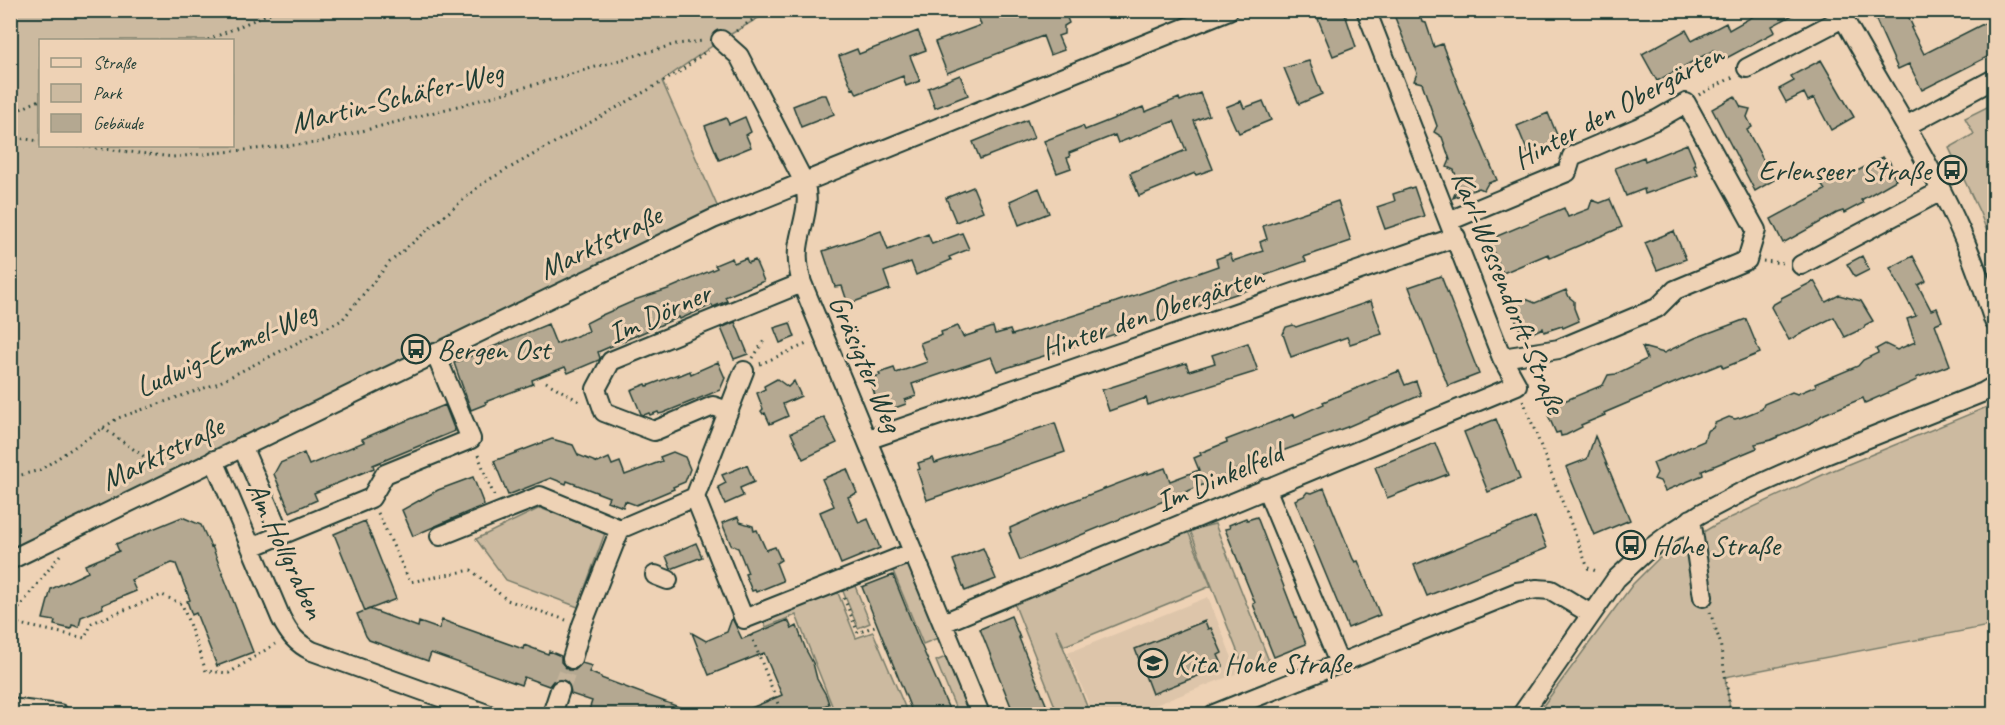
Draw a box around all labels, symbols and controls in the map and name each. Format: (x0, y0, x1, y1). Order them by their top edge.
street label: Hinter den Obergärten (1506, 34, 1731, 177)
legend (39, 39, 234, 147)
text: Straße (93, 52, 137, 74)
street label: Martin-Schäfer-Weg (287, 52, 508, 142)
text: Park (93, 82, 123, 104)
text: Gebäude (93, 112, 144, 134)
place label: Erlenseer Straße (1758, 151, 1933, 189)
bus stop icon: Erlenseer Straße (1936, 154, 1968, 186)
street label: Karl-Wessendorft-Straße (1443, 165, 1576, 421)
street label: Marktstraße (532, 195, 670, 288)
street label: Hinter den Obergärten (1036, 256, 1270, 368)
street label: Im Dörner (602, 273, 718, 352)
street label: Gräsigter Weg (820, 289, 913, 439)
street label: Ludwig-Emmel-Weg (130, 292, 324, 406)
place label: Bergen Ost (437, 330, 553, 368)
bus stop icon: Bergen Ost (400, 333, 432, 365)
street label: Marktstraße (94, 406, 232, 499)
street label: Im Dinkelfeld (1150, 432, 1292, 521)
street label: Am Hollgraben (238, 476, 335, 626)
place label: Hohe Straße (1652, 526, 1782, 564)
bus stop icon: Hohe Straße (1615, 529, 1647, 561)
place label: Kita Hohe Straße (1174, 644, 1353, 682)
school or university icon: Kita Hohe Straße (1137, 647, 1169, 679)

